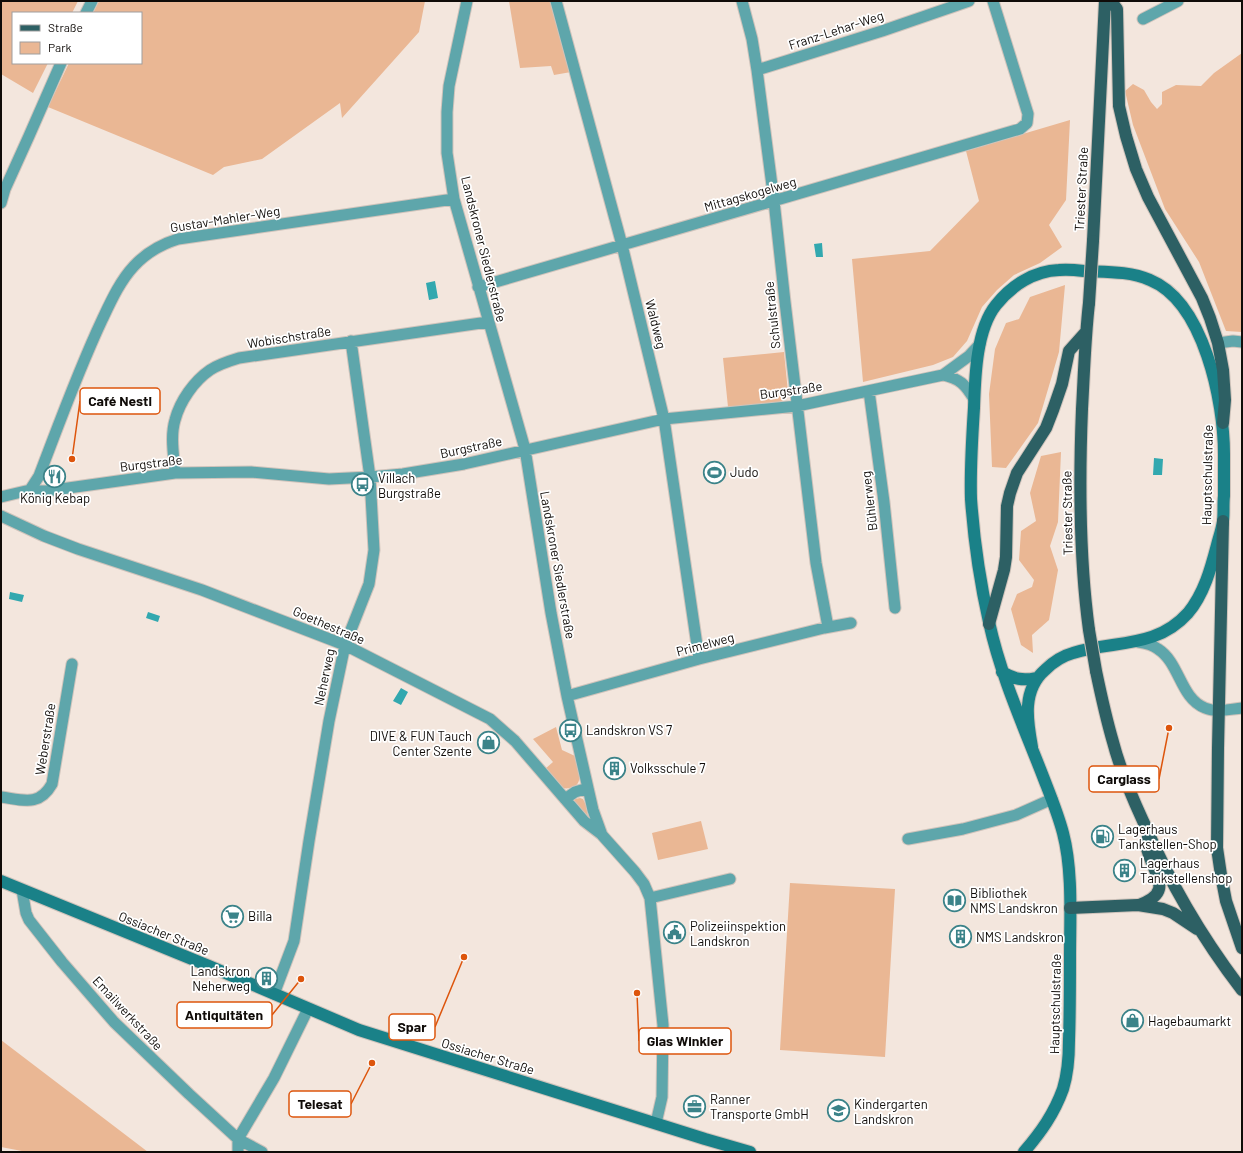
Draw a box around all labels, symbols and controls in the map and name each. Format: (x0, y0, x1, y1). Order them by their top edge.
street label: Franz-Lehar-Weg (786, 7, 886, 53)
legend (12, 12, 142, 64)
text: Straße (48, 20, 83, 34)
text: Park (48, 40, 72, 54)
street label: Triester Straße (1071, 146, 1091, 232)
street label: Mittagskogelweg (702, 173, 798, 215)
street label: Landskroner Siedlerstraße (458, 174, 510, 324)
street label: Gustav-Mahler-Weg (169, 202, 281, 236)
street label: Schulstraße (760, 280, 784, 350)
street label: Waldweg (642, 298, 670, 351)
street label: Wobischstraße (246, 322, 332, 352)
street label: Burgstraße (759, 378, 823, 402)
callout: Café Nestl (80, 388, 160, 414)
text: Café Nestl (88, 392, 152, 409)
street label: Hauptschulstraße (1198, 425, 1216, 525)
street label: Burgstraße (439, 433, 503, 461)
street label: Burgstraße (119, 451, 183, 475)
sports icon: Judo (701, 459, 727, 485)
restaurant icon: König Kebap (42, 463, 68, 489)
place label: Judo (730, 464, 759, 480)
place label: Villach Burgstraße (378, 470, 441, 501)
street label: Bühlerweg (857, 470, 881, 532)
street label: Triester Straße (1058, 471, 1076, 555)
bus stop icon: Villach Burgstraße (349, 472, 375, 498)
place label: König Kebap (20, 490, 90, 506)
street label: Landskroner Siedlerstraße (537, 490, 579, 640)
street label: Goethestraße (291, 603, 368, 647)
street label: Primelweg (674, 629, 736, 659)
street label: Neherweg (310, 647, 338, 707)
street label: Weberstraße (31, 702, 59, 776)
bus stop icon: Landskron VS 7 (558, 717, 584, 743)
place label: Landskron VS 7 (586, 722, 672, 738)
place label: DIVE & FUN Tauch Center Szente (370, 728, 472, 759)
shop icon: DIVE & FUN Tauch Center Szente (475, 730, 501, 756)
building icon: Volksschule 7 (602, 755, 628, 781)
place label: Volksschule 7 (630, 760, 705, 776)
callout: Carglass (1089, 766, 1159, 792)
text: Carglass (1097, 770, 1151, 787)
place label: Lagerhaus Tankstellen-Shop (1118, 821, 1217, 852)
fuel station icon: Lagerhaus Tankstellen-Shop (1090, 823, 1116, 849)
place label: Lagerhaus Tankstellenshop (1140, 855, 1232, 886)
building icon: Lagerhaus Tankstellenshop (1112, 857, 1138, 883)
place label: Bibliothek NMS Landskron (970, 885, 1058, 916)
library icon: Bibliothek NMS Landskron (941, 887, 967, 913)
supermarket icon: Billa (220, 903, 246, 929)
street label: Ossiacher Straße (116, 908, 212, 958)
place label: Billa (248, 908, 272, 924)
place label: Polizeiinspektion Landskron (690, 918, 786, 949)
public building icon: Polizeiinspektion Landskron (661, 920, 687, 946)
building icon: NMS Landskron (948, 924, 974, 950)
place label: NMS Landskron (976, 929, 1064, 945)
street label: Hauptschulstraße (1046, 954, 1064, 1054)
place label: Landskron Neherweg (190, 963, 250, 994)
building icon: Landskron Neherweg (253, 965, 279, 991)
street label: Emailwerkstraße (90, 973, 166, 1053)
callout: Antiquitäten (177, 1002, 272, 1028)
text: Antiquitäten (185, 1006, 263, 1023)
shop icon: Hagebaumarkt (1120, 1008, 1146, 1034)
place label: Hagebaumarkt (1148, 1013, 1231, 1029)
callout: Spar (389, 1014, 435, 1040)
text: Spar (397, 1018, 427, 1035)
callout: Glas Winkler (639, 1028, 731, 1054)
text: Glas Winkler (647, 1032, 724, 1049)
street label: Ossiacher Straße (440, 1034, 536, 1078)
callout: Telesat (289, 1091, 351, 1117)
place label: Ranner Transporte GmbH (710, 1091, 809, 1122)
office icon: Ranner Transporte GmbH (682, 1093, 708, 1119)
text: Telesat (297, 1095, 343, 1112)
place label: Kindergarten Landskron (854, 1096, 928, 1127)
school or university icon: Kindergarten Landskron (825, 1098, 851, 1124)

